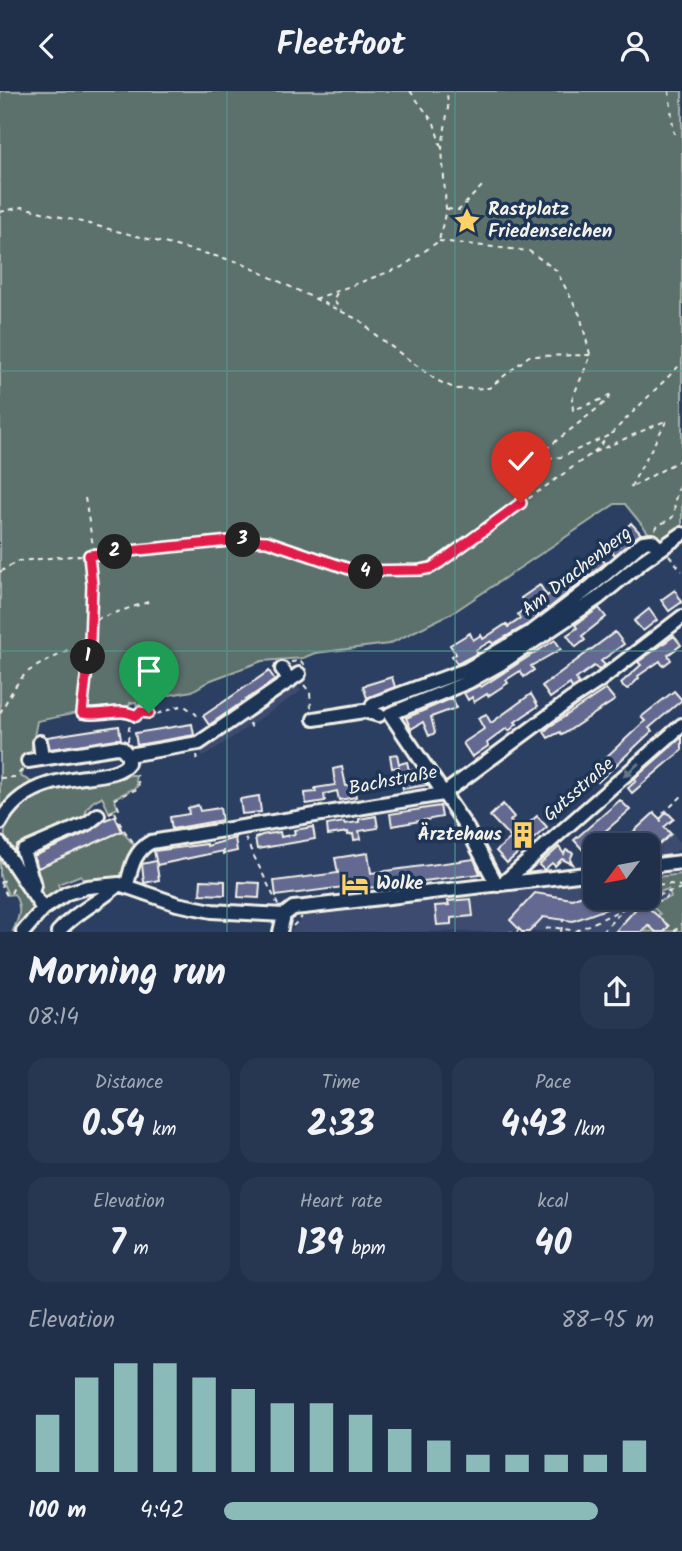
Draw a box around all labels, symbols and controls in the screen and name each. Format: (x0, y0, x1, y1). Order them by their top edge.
text: Fleetfoot (276, 20, 406, 71)
icon: back (28, 27, 66, 65)
icon: person (616, 27, 654, 65)
place label: Rastplatz Friedenseichen (488, 195, 612, 247)
place icon: Rastplatz Friedenseichen (452, 206, 482, 236)
pin (491, 431, 551, 503)
icon: check (502, 442, 540, 480)
street label: Am Drachenberg (515, 519, 639, 625)
pin: 3 (226, 523, 260, 557)
text: 3 (237, 524, 248, 554)
pin: 2 (97, 535, 132, 569)
text: 2 (109, 536, 120, 566)
pin: 4 (348, 554, 384, 589)
text: 4 (360, 556, 371, 586)
pin: 1 (70, 639, 106, 675)
text: 1 (85, 641, 90, 671)
pin (119, 641, 179, 713)
icon: arrive (130, 652, 168, 690)
street label: Gutsstraße (537, 750, 622, 830)
street label: Bachstraße (346, 758, 440, 804)
one-way arrow (623, 762, 640, 778)
place label: Ärztehaus (418, 820, 502, 850)
building icon: Ärztehaus (508, 820, 538, 850)
north arrow (583, 833, 660, 910)
map controls (583, 833, 660, 910)
hotel icon: Wolke (340, 869, 370, 899)
place label: Wolke (376, 869, 423, 899)
text: Morning run (28, 944, 226, 1004)
button: share (580, 955, 654, 1029)
text: 08:14 (28, 1000, 79, 1036)
text: Distance (95, 1068, 163, 1098)
text: Time (322, 1068, 360, 1098)
text: Pace (535, 1068, 571, 1098)
text: 0.54 (82, 1098, 145, 1154)
text: 2:33 (307, 1098, 375, 1154)
text: 4:43 (501, 1098, 567, 1154)
text: km (145, 1115, 176, 1145)
text: /km (567, 1115, 605, 1145)
text: Elevation (93, 1187, 165, 1217)
text: Heart rate (300, 1187, 382, 1217)
text: kcal (538, 1187, 568, 1217)
text: 7 (109, 1217, 126, 1273)
text: 139 (296, 1217, 344, 1273)
text: 40 (534, 1217, 572, 1273)
text: m (126, 1234, 149, 1264)
text: bpm (344, 1234, 386, 1264)
text: Elevation (28, 1303, 115, 1339)
text: 88–95 m (561, 1303, 654, 1339)
text: 100 m (28, 1493, 86, 1529)
text: 4:42 (140, 1493, 184, 1529)

